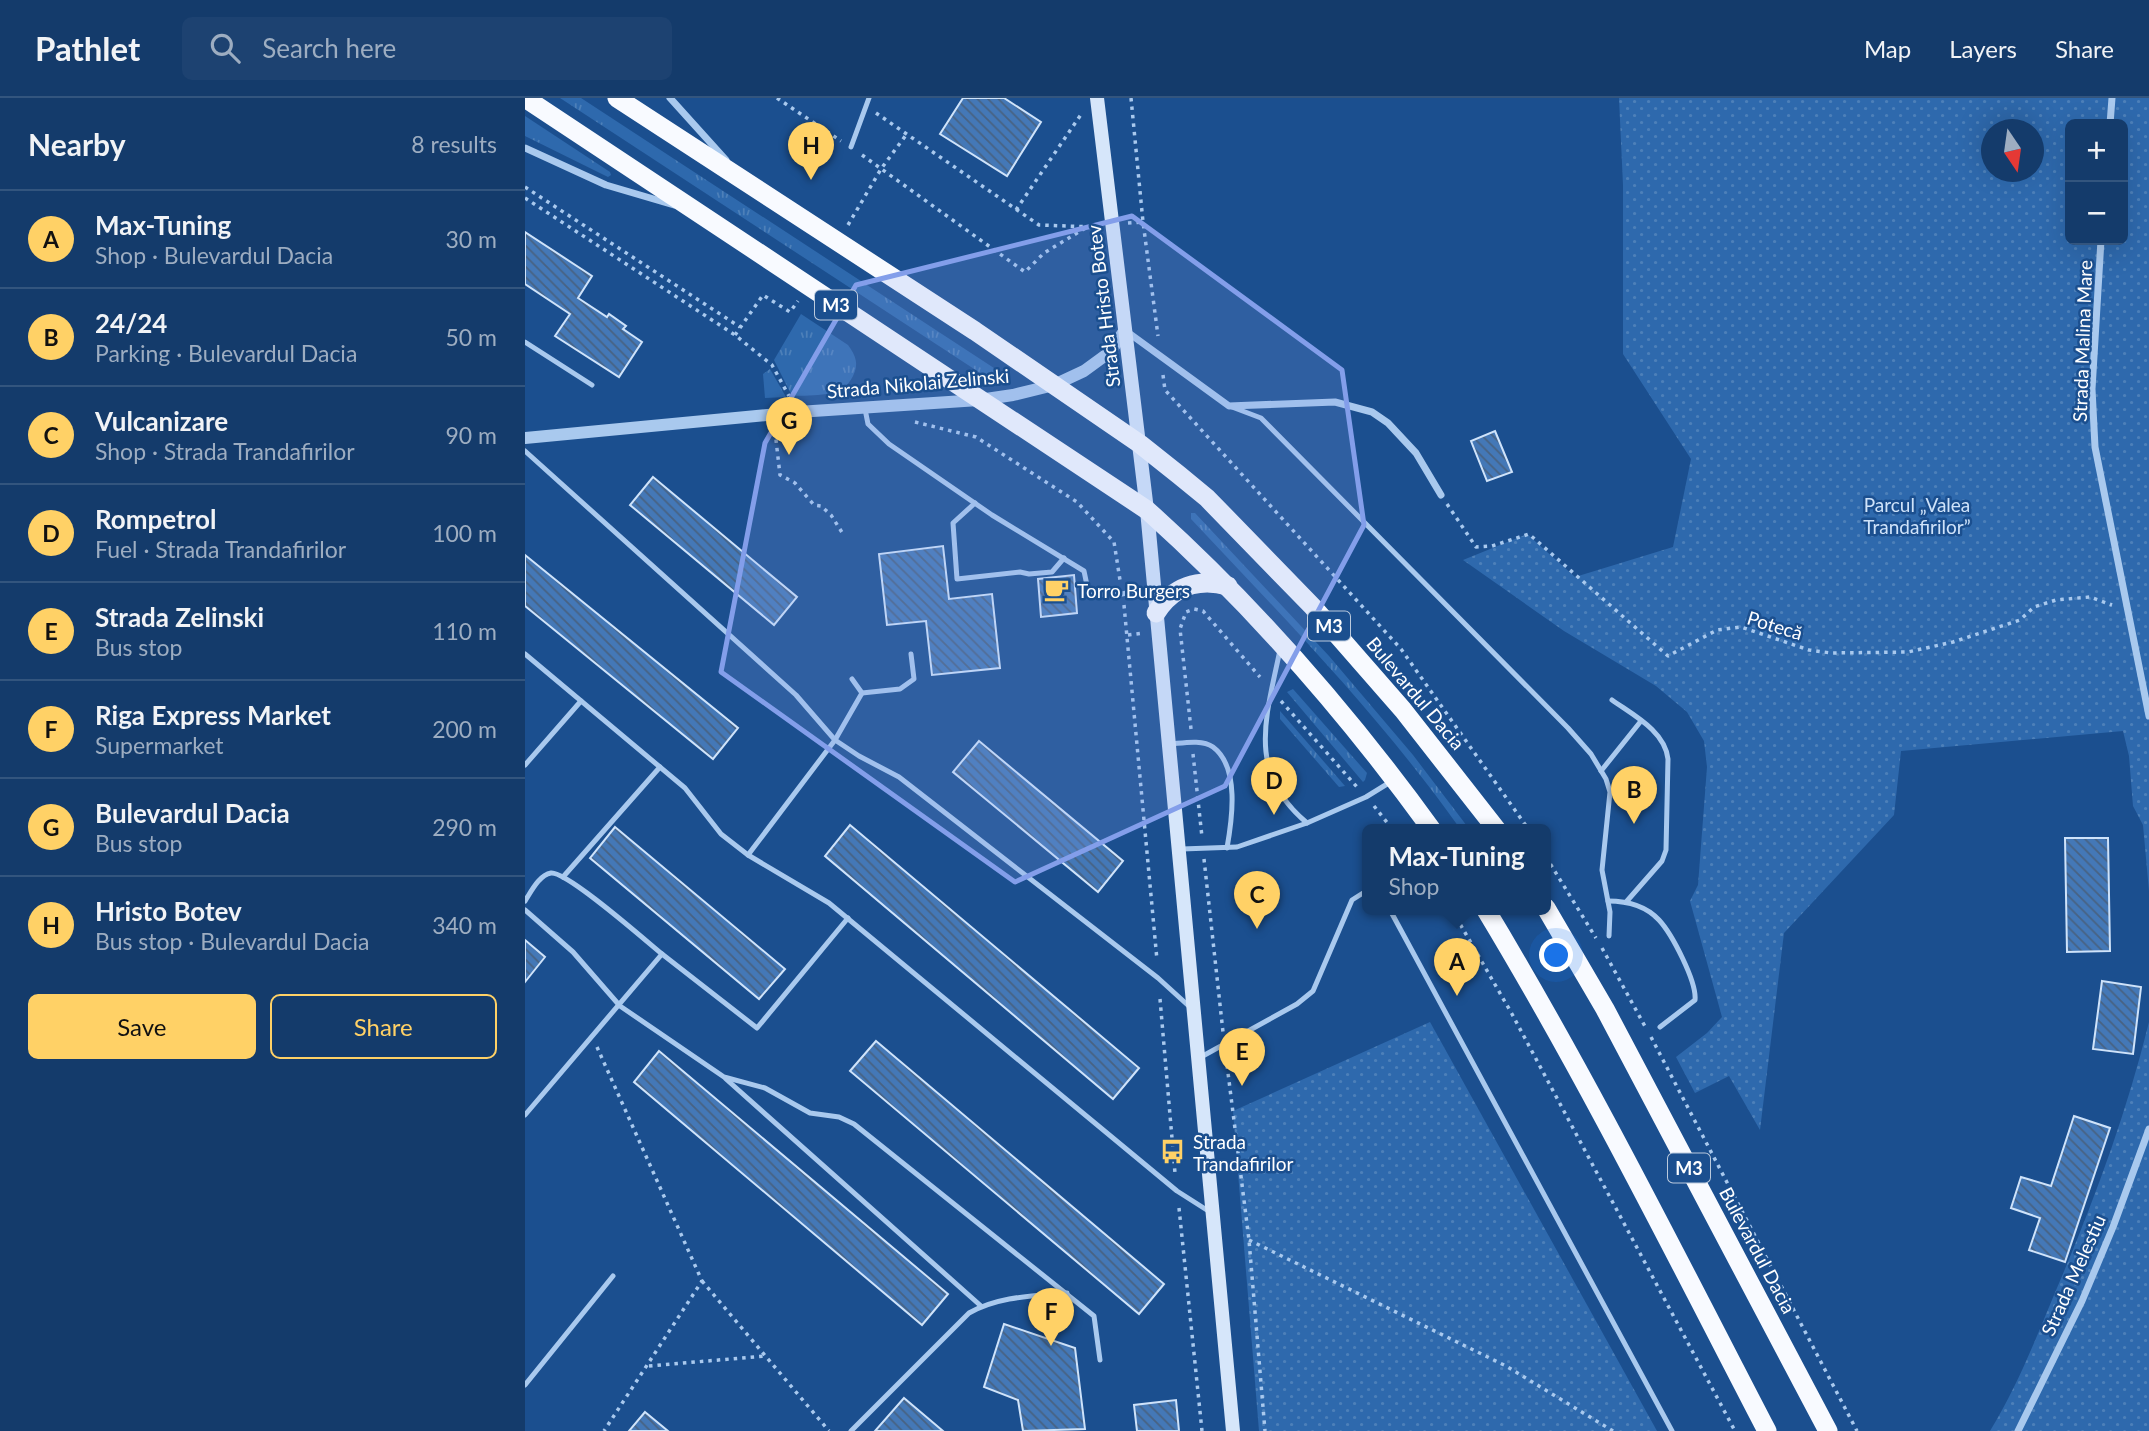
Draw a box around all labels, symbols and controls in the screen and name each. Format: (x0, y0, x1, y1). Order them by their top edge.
search box (182, 17, 672, 80)
text: Pathlet (35, 28, 140, 68)
icon: search (206, 29, 244, 67)
text: Search here (262, 32, 396, 64)
text: Map (1864, 34, 1911, 63)
text: Layers (1949, 34, 2017, 63)
text: Share (2055, 34, 2114, 63)
north arrow (1981, 119, 2044, 182)
map controls (2065, 119, 2128, 245)
button: + (2065, 119, 2128, 182)
pin: H (788, 122, 834, 180)
text: Nearby (28, 126, 126, 162)
text: 8 results (411, 130, 497, 158)
button: − (2065, 182, 2128, 245)
text: Max-Tuning (95, 209, 231, 241)
street label: Strada Hristo Botev (1082, 223, 1124, 389)
text: A (43, 225, 59, 253)
text: 30 m (446, 225, 497, 253)
text: Shop · Bulevardul Dacia (95, 241, 333, 269)
street label: Strada Malina Mare (2068, 260, 2096, 422)
road number: M3 (815, 290, 857, 320)
text: 24/24 (95, 307, 167, 339)
text: B (43, 323, 59, 351)
text: 50 m (446, 323, 497, 351)
text: Parking · Bulevardul Dacia (95, 339, 357, 367)
street label: Strada Nikolai Zelinski (826, 364, 1010, 402)
pin: G (766, 397, 812, 455)
text: Vulcanizare (95, 405, 228, 437)
text: C (43, 421, 59, 449)
text: 90 m (446, 421, 497, 449)
text: Shop · Strada Trandafirilor (95, 437, 355, 465)
park label: Parcul „Valea Trandafirilor” (1863, 493, 1971, 538)
text: Rompetrol (95, 503, 216, 535)
text: D (42, 519, 60, 547)
text: 100 m (432, 519, 497, 547)
text: Fuel · Strada Trandafirilor (95, 535, 346, 563)
cafe icon: Torro Burgers (1043, 576, 1071, 604)
place label: Torro Burgers (1077, 579, 1190, 602)
text: Strada Zelinski (95, 601, 264, 633)
street label: Potecă (1744, 606, 1806, 644)
road number: M3 (1308, 612, 1350, 640)
text: E (44, 617, 58, 645)
text: 110 m (432, 617, 497, 645)
street label: Bulevardul Dacia (1362, 632, 1470, 754)
text: Bus stop (95, 633, 182, 661)
text: Riga Express Market (95, 699, 331, 731)
text: F (44, 715, 58, 743)
text: 200 m (432, 715, 497, 743)
text: Supermarket (95, 731, 224, 759)
pin: D (1251, 757, 1297, 815)
pin: B (1611, 766, 1657, 824)
text: Bulevardul Dacia (95, 797, 290, 829)
text: G (43, 813, 59, 841)
text: 290 m (432, 813, 497, 841)
popup (1362, 824, 1551, 915)
text: Bus stop (95, 829, 182, 857)
text: Max-Tuning (1388, 840, 1525, 872)
pin: C (1234, 871, 1280, 929)
text: Shop (1388, 872, 1439, 900)
text: Hristo Botev (95, 895, 242, 927)
text: H (42, 911, 60, 939)
text: 340 m (432, 911, 497, 939)
text: Bus stop · Bulevardul Dacia (95, 927, 369, 955)
pin: A (1434, 938, 1480, 996)
your location (1539, 938, 1573, 972)
button: Save (28, 994, 256, 1059)
button: Share (270, 994, 497, 1059)
pin: E (1219, 1028, 1265, 1086)
place label: Strada Trandafirilor (1193, 1130, 1293, 1175)
bus stop icon: Strada Trandafirilor (1159, 1138, 1187, 1166)
road number: M3 (1668, 1154, 1710, 1182)
street label: Bulevardul Dacia (1715, 1183, 1801, 1317)
street label: Strada Melestiu (2036, 1211, 2110, 1339)
pin: F (1028, 1288, 1074, 1346)

